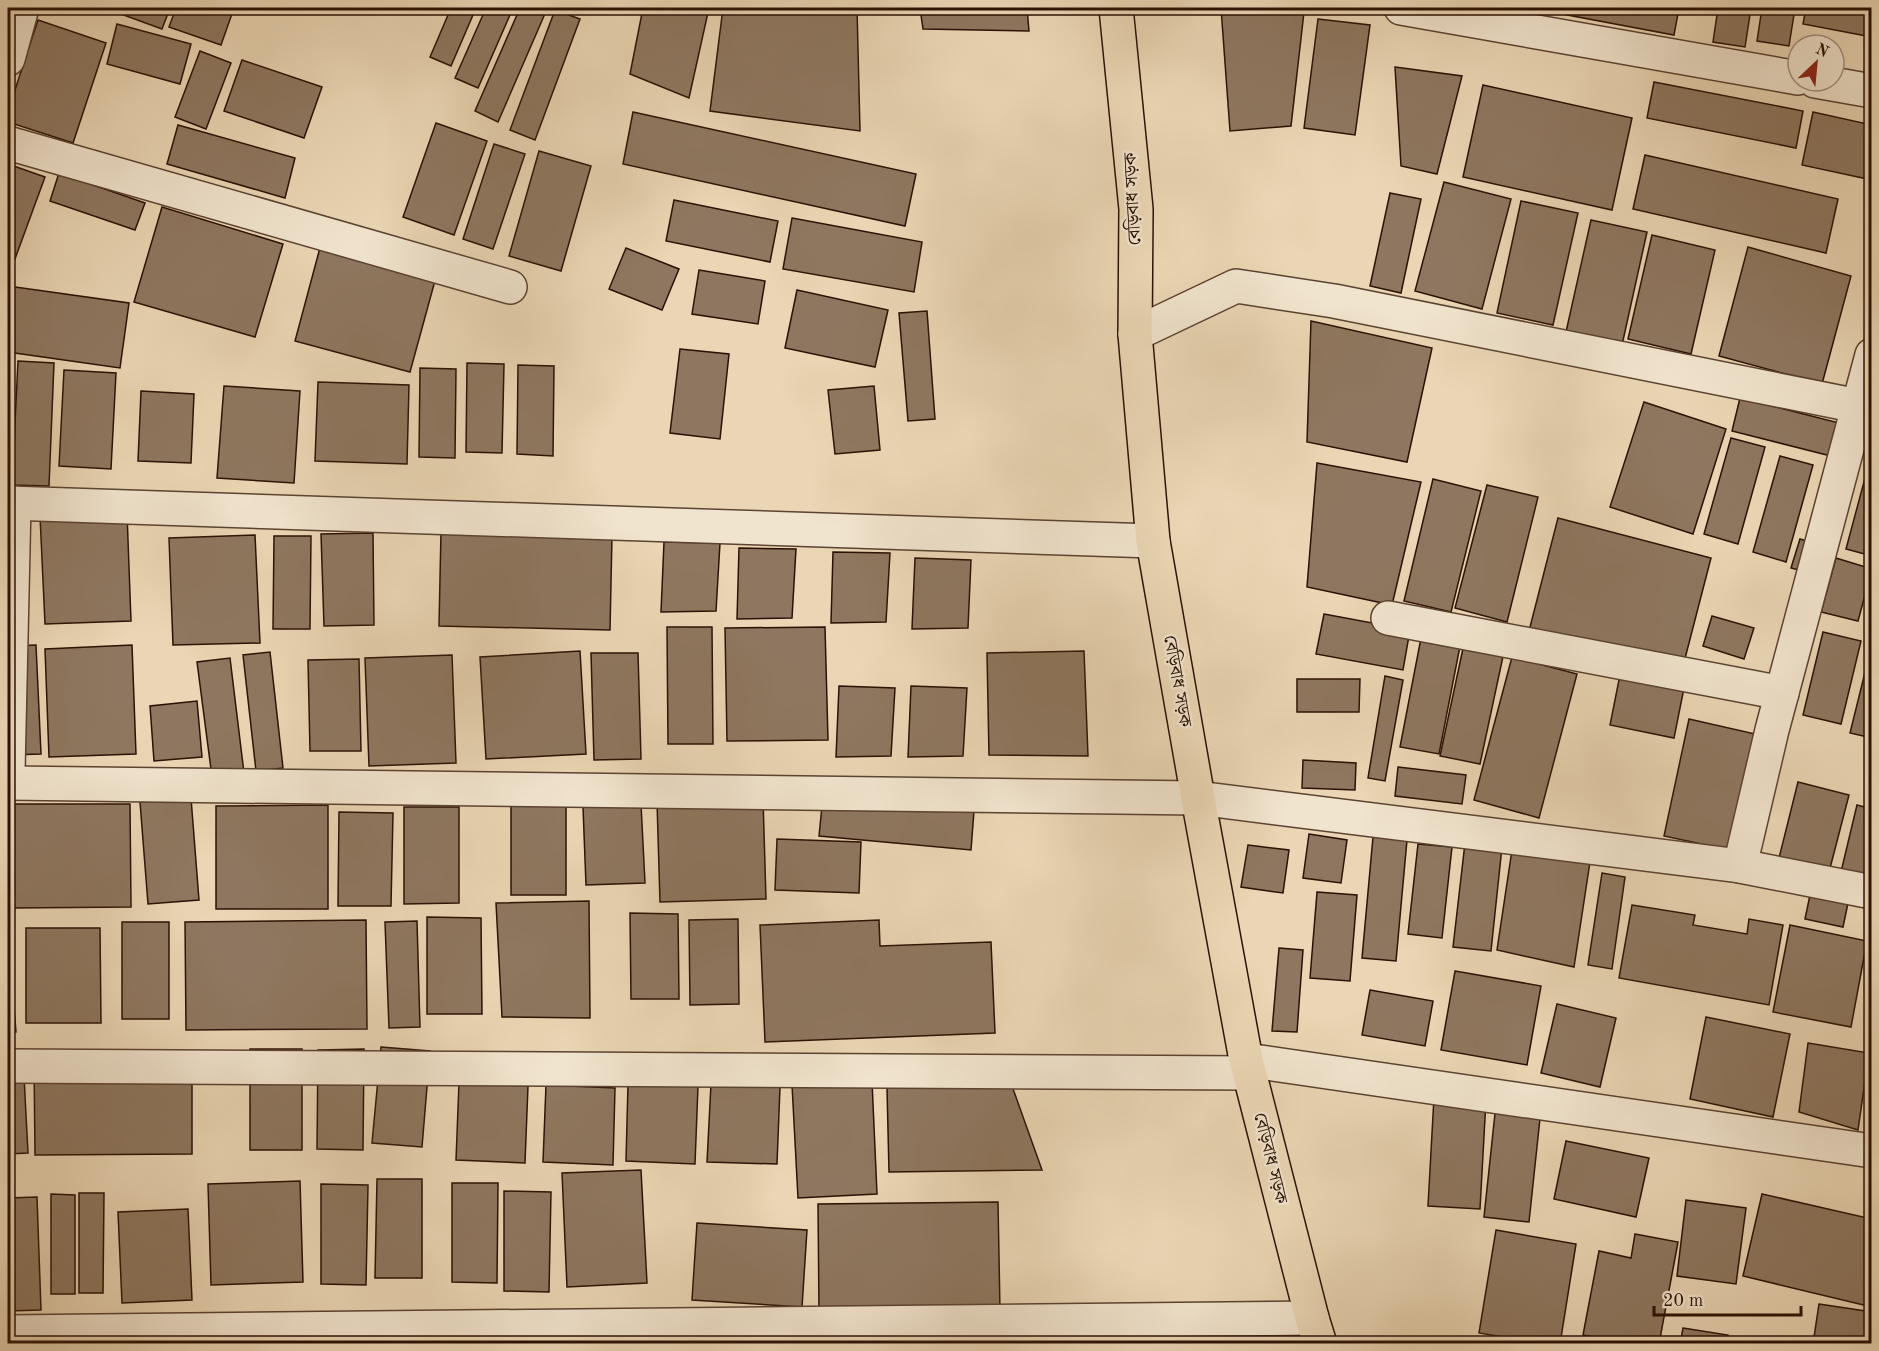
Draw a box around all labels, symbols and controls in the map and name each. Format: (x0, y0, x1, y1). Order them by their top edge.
north arrow (1786, 33, 1846, 93)
text: N (1813, 41, 1831, 62)
street label: বেড়িবাধ সড়ক (1120, 151, 1144, 246)
street label: বেড়িবাধ সড়ক (1160, 633, 1196, 730)
street label: বেড়িবাধ সড়ক (1250, 1110, 1292, 1207)
scale bar (1654, 1279, 1801, 1317)
text: 20 m (1663, 1292, 1703, 1310)

